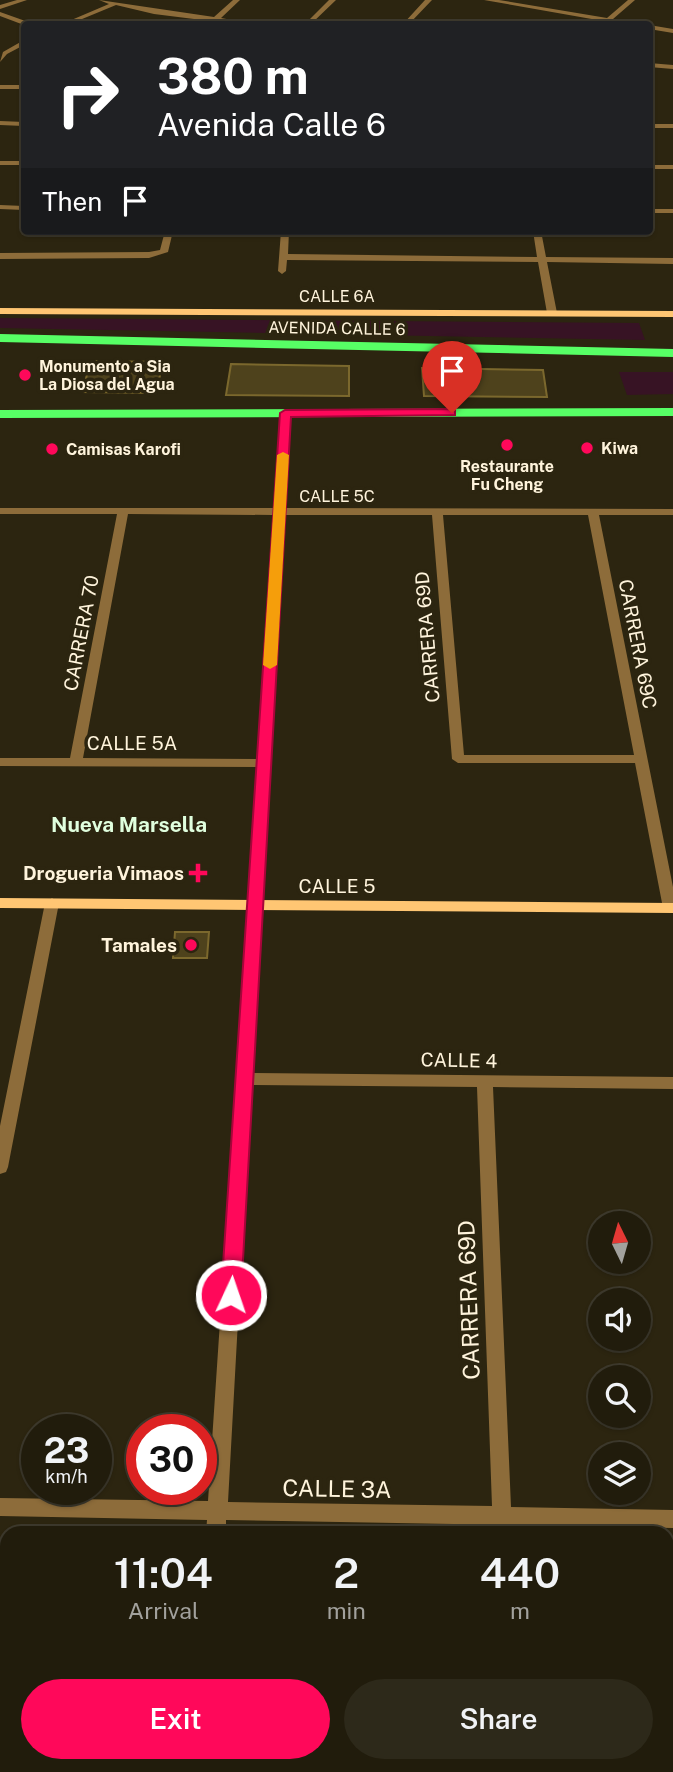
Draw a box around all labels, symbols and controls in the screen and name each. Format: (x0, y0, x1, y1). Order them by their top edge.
text: 380 m (157, 47, 309, 105)
icon: right (42, 49, 133, 140)
text: Avenida Calle 6 (157, 106, 386, 143)
icon: arrive (116, 182, 154, 220)
text: Then (42, 186, 102, 217)
street label: CALLE 6A (299, 287, 375, 306)
street label: AVENIDA CALLE 6 (268, 318, 406, 339)
pin (422, 341, 482, 413)
icon: arrive (433, 352, 471, 390)
place label: Monumento a Sia La Diosa del Agua (39, 357, 175, 394)
marker: Monumento a Sia La Diosa del Agua (17, 367, 33, 383)
marker: Restaurante Fu Cheng (499, 437, 515, 453)
place label: Kiwa (601, 439, 638, 458)
place label: Camisas Karofi (66, 440, 181, 459)
marker: Kiwa (579, 440, 595, 456)
marker: Camisas Karofi (44, 441, 60, 457)
place label: Restaurante Fu Cheng (460, 457, 554, 494)
street label: CALLE 5C (299, 487, 375, 506)
street label: CARRERA 69D (410, 570, 444, 704)
street label: CARRERA 70 (59, 573, 103, 693)
street label: CARRERA 69C (615, 577, 661, 711)
street label: CALLE 5A (87, 732, 177, 754)
district label: Nueva Marsella (51, 812, 207, 837)
place label: Drogueria Vimaos (23, 862, 184, 884)
marker: Drogueria Vimaos (190, 865, 206, 881)
street label: CALLE 5 (299, 875, 375, 897)
place label: Tamales (101, 934, 177, 956)
marker: Tamales (183, 937, 199, 953)
street label: CALLE 4 (421, 1048, 498, 1072)
north arrow (588, 1211, 651, 1274)
map controls (588, 1211, 651, 1505)
street label: CARRERA 69D (452, 1220, 485, 1380)
position arrow (194, 1258, 268, 1332)
button: sound (588, 1288, 651, 1351)
button: search (588, 1365, 651, 1428)
speed limit sign: 30 (126, 1414, 217, 1505)
text: 23 (44, 1430, 89, 1471)
button: layers (588, 1442, 651, 1505)
text: km/h (45, 1466, 88, 1487)
street label: CALLE 3A (282, 1474, 392, 1503)
text: 11:04 (114, 1548, 213, 1597)
text: 2 (333, 1548, 359, 1597)
text: 440 (480, 1548, 560, 1597)
text: Arrival (128, 1597, 199, 1624)
text: min (327, 1597, 366, 1624)
text: m (510, 1597, 530, 1624)
button: Exit (21, 1679, 330, 1759)
button: Share (344, 1679, 653, 1759)

